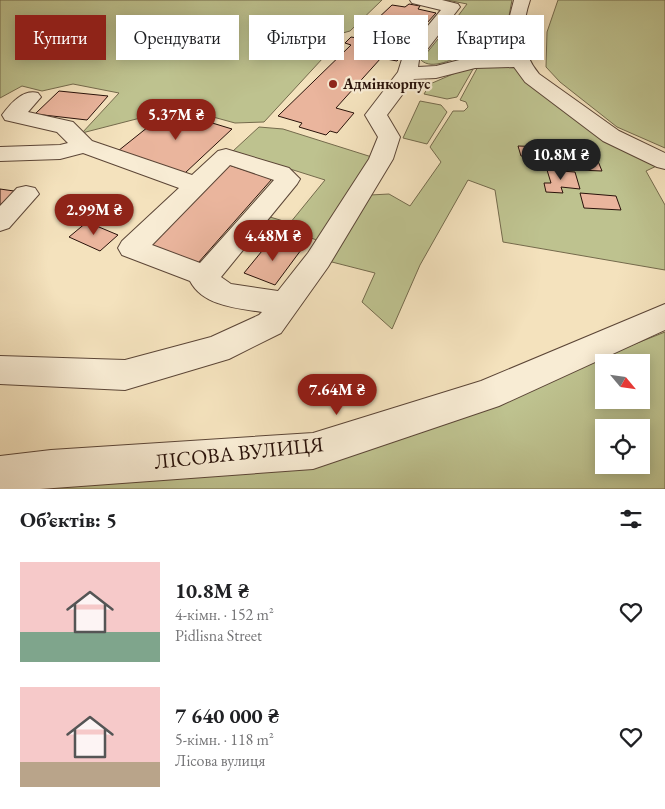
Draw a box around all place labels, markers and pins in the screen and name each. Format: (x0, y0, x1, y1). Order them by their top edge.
place label: Адмінкорпус (342, 74, 430, 93)
marker: Адмінкорпус (327, 78, 339, 90)
pin: 5.37M ₴ (130, 98, 222, 141)
pin: 10.8M ₴ (515, 138, 607, 181)
pin: 2.99M ₴ (48, 194, 140, 236)
pin: 4.48M ₴ (227, 220, 319, 262)
pin: 7.64M ₴ (291, 374, 383, 416)

